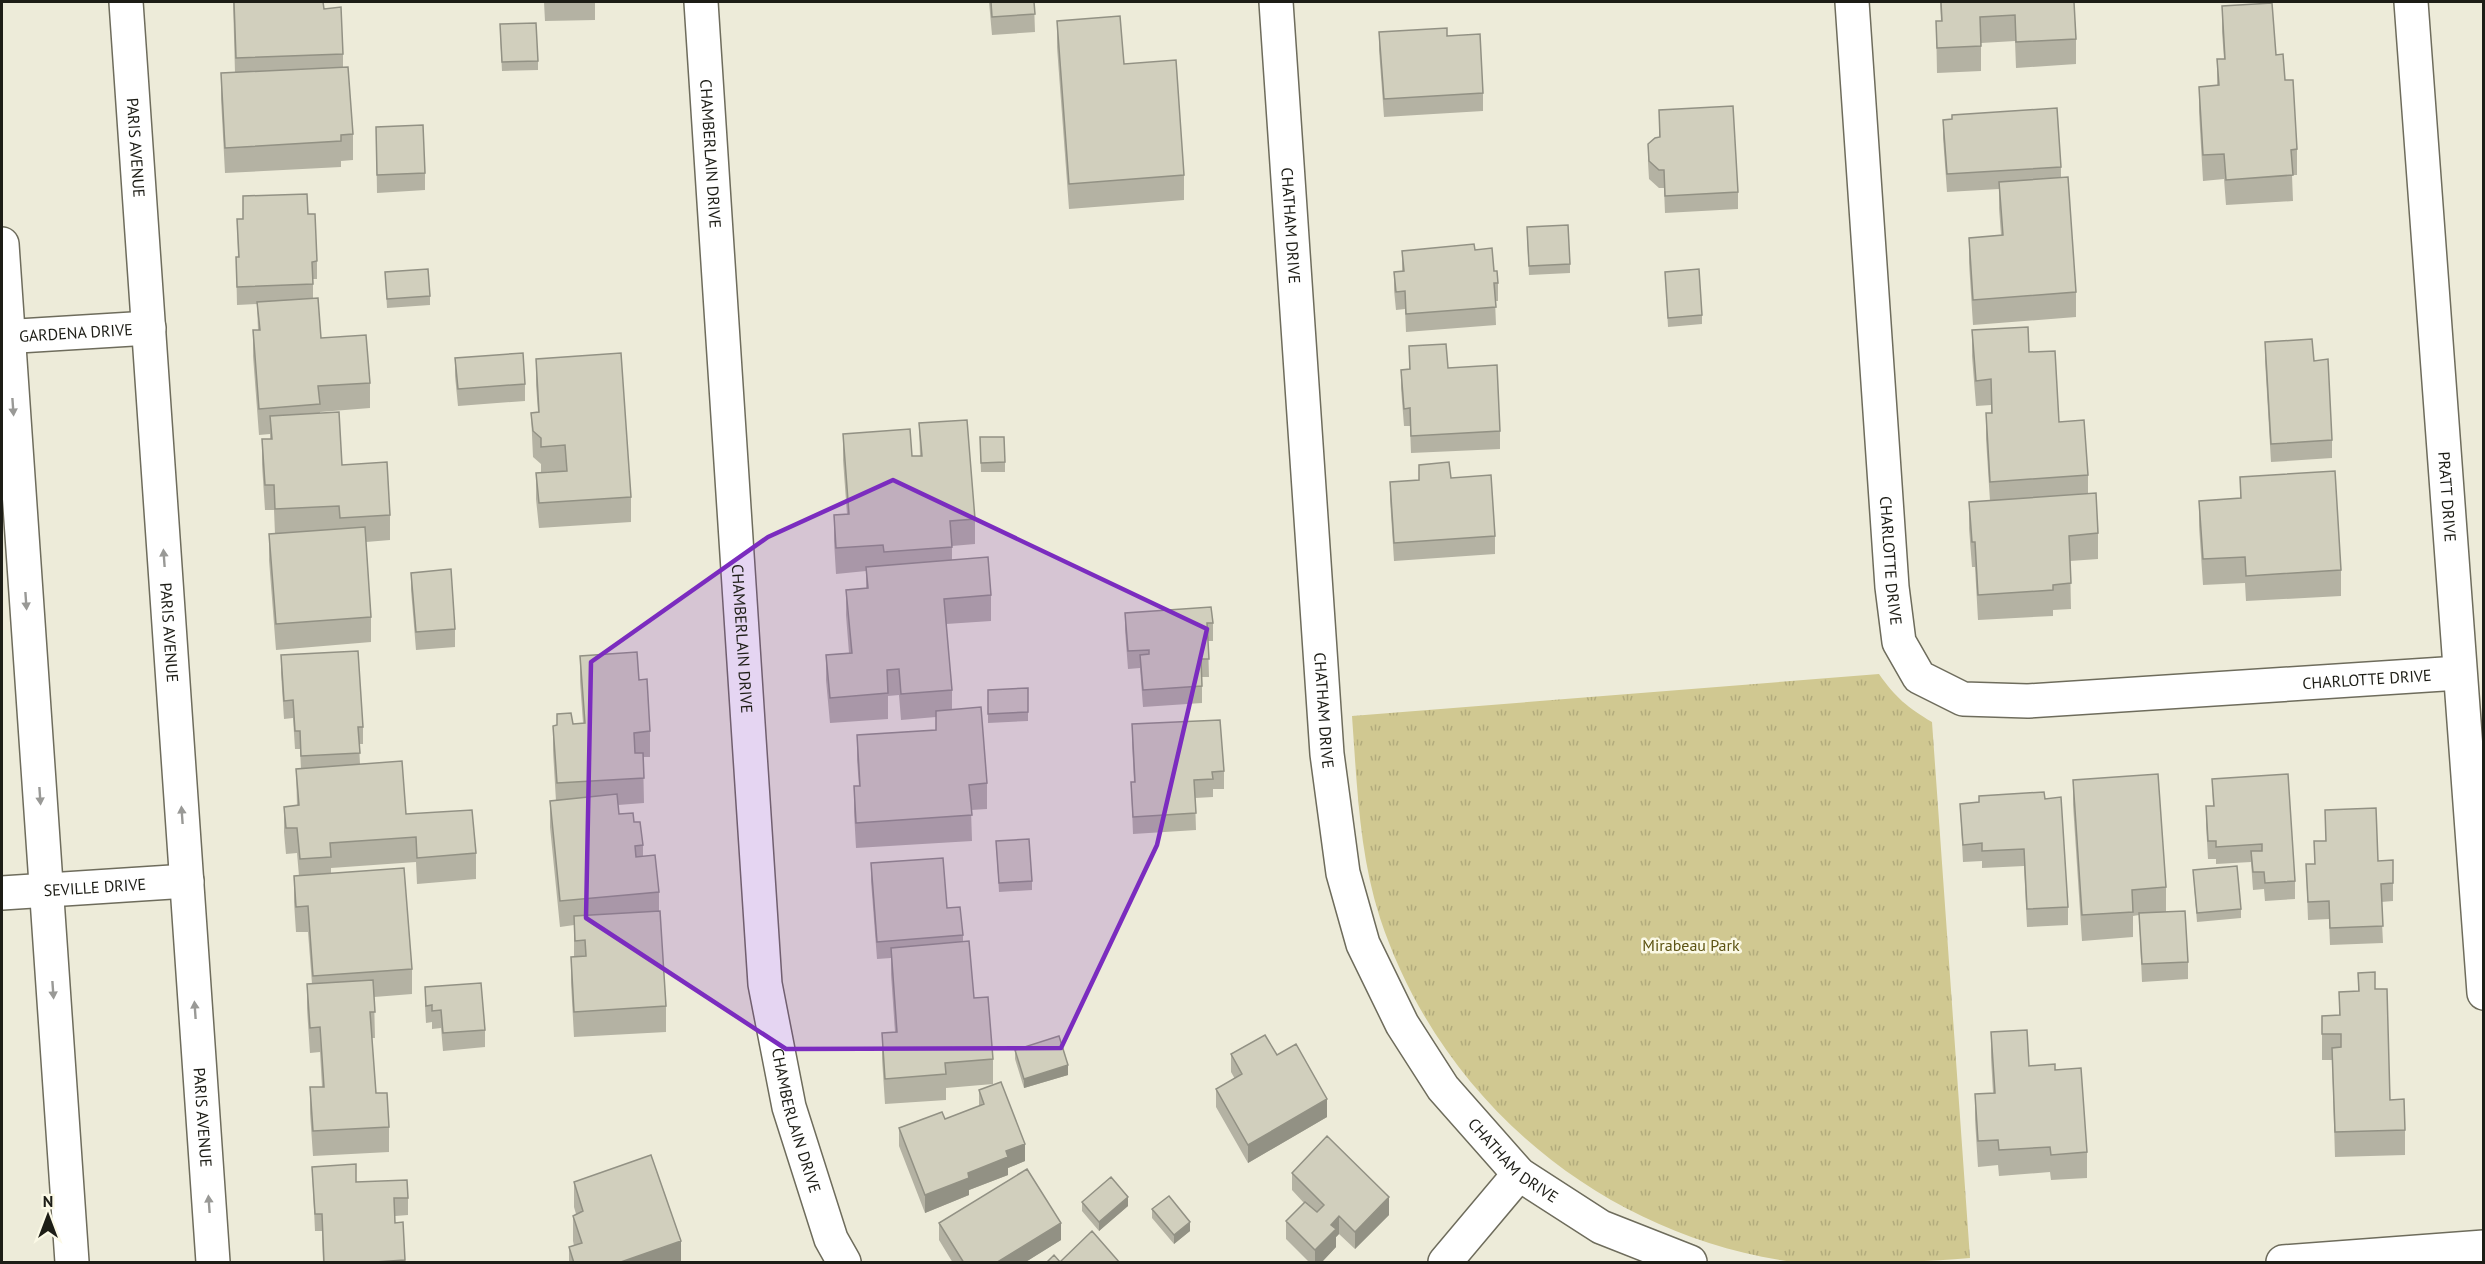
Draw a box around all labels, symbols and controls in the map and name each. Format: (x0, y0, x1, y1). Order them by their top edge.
street label: CHAMBERLAIN DRIVE (696, 79, 726, 229)
street label: PARIS AVENUE (123, 97, 149, 198)
street label: CHATHAM DRIVE (1277, 167, 1305, 284)
street label: GARDENA DRIVE (18, 319, 133, 346)
one-way arrow (8, 397, 18, 416)
street label: PRATT DRIVE (2434, 451, 2461, 542)
street label: CHARLOTTE DRIVE (1876, 495, 1907, 626)
one-way arrow (160, 548, 169, 567)
street label: CHAMBERLAIN DRIVE (728, 564, 757, 714)
street label: PARIS AVENUE (156, 582, 183, 683)
one-way arrow (22, 592, 31, 611)
street label: CHATHAM DRIVE (1310, 652, 1339, 770)
street label: CHARLOTTE DRIVE (2302, 665, 2432, 693)
one-way arrow (35, 786, 45, 805)
one-way arrow (177, 806, 187, 825)
street label: SEVILLE DRIVE (43, 874, 147, 900)
park label: Mirabeau Park (1642, 935, 1740, 955)
one-way arrow (49, 981, 58, 1000)
one-way arrow (191, 1000, 200, 1019)
street label: CHAMBERLAIN DRIVE (768, 1046, 826, 1195)
street label: PARIS AVENUE (190, 1067, 216, 1168)
street label: CHATHAM DRIVE (1464, 1114, 1562, 1207)
north arrow (18, 1186, 78, 1246)
text: N (43, 1191, 53, 1211)
one-way arrow (204, 1195, 214, 1214)

